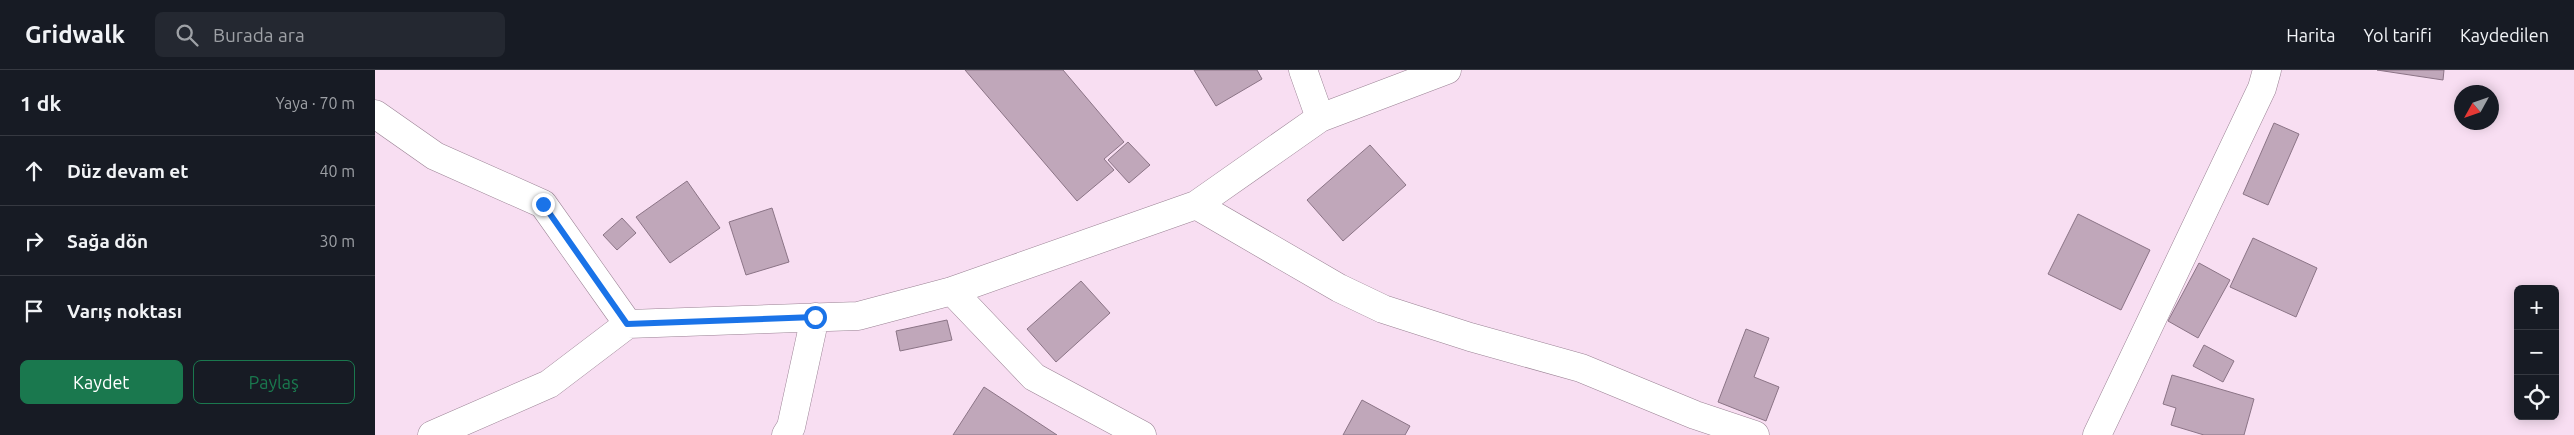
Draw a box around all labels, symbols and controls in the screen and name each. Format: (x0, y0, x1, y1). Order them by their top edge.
search box (155, 12, 505, 57)
text: Gridwalk (25, 21, 125, 48)
icon: search (173, 21, 201, 49)
text: Burada ara (213, 24, 305, 46)
text: Harita (2286, 25, 2335, 45)
text: Yol tarifi (2363, 25, 2432, 45)
text: Kaydedilen (2460, 25, 2549, 45)
north arrow (2454, 85, 2499, 130)
text: 1 dk (20, 91, 61, 115)
text: Yaya · 70 m (275, 94, 355, 112)
icon: ahead (20, 157, 48, 185)
text: Düz devam et (67, 160, 188, 182)
text: 40 m (319, 162, 355, 180)
route end (532, 193, 555, 216)
icon: right (20, 227, 48, 255)
text: Sağa dön (67, 230, 148, 252)
text: 30 m (319, 232, 355, 250)
map controls (2514, 285, 2559, 420)
button: + (2514, 285, 2559, 330)
icon: arrive (20, 297, 48, 325)
text: Varış noktası (67, 300, 182, 322)
route start (804, 306, 827, 329)
button: − (2514, 330, 2559, 375)
button: Kaydet (20, 360, 183, 404)
button: Paylaş (193, 360, 355, 404)
button: locate (2514, 375, 2559, 420)

